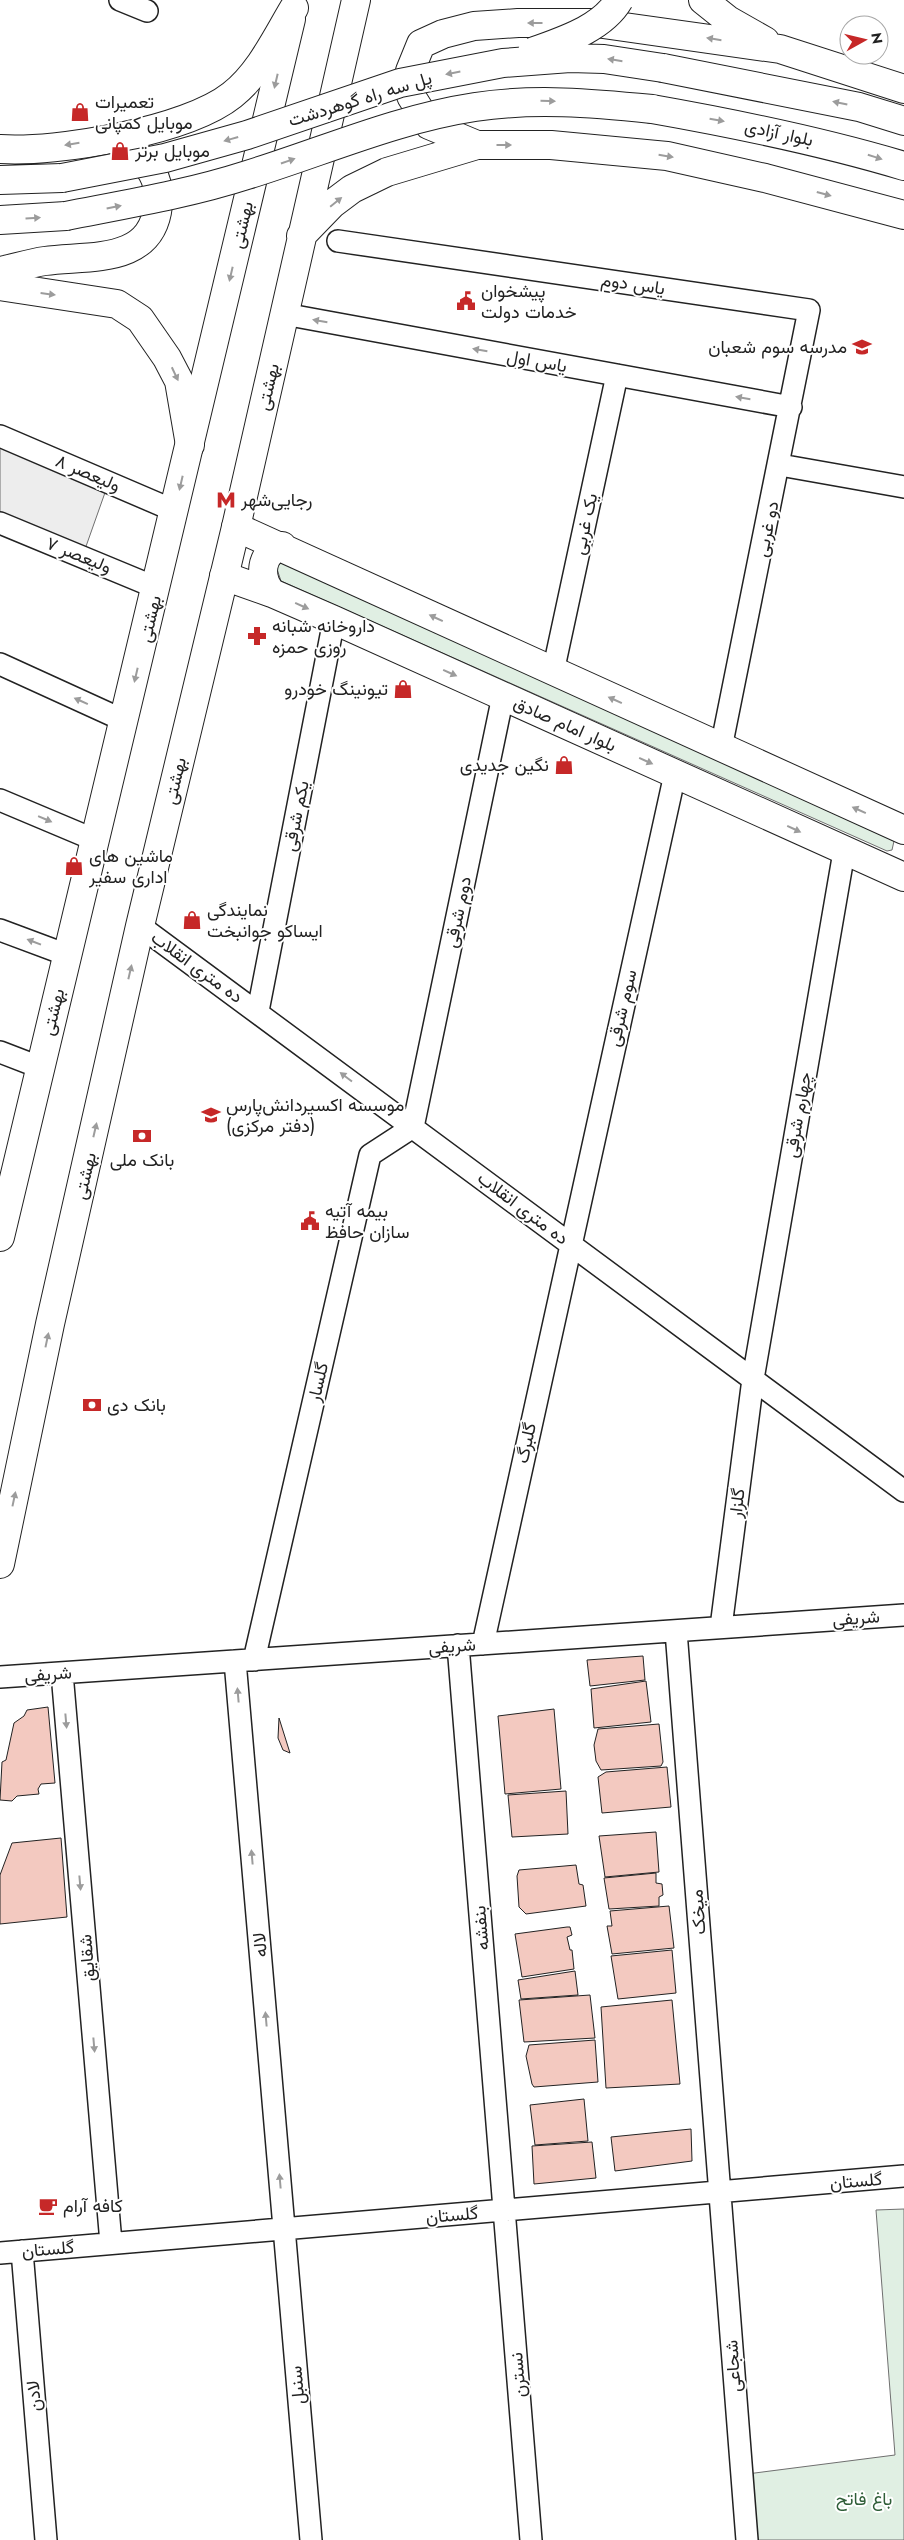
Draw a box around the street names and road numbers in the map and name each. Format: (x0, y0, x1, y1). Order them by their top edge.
street label: پل سه راه گوهردشت (285, 65, 435, 133)
street label: بلوار آزادی (742, 113, 816, 153)
street label: بهشتی (224, 199, 260, 251)
street label: یاس دوم (599, 267, 667, 301)
street label: یاس اول (505, 343, 569, 379)
street label: بهشتى (250, 361, 286, 413)
street label: ولیعصر ۸ (51, 448, 125, 498)
street label: یک غربی (566, 491, 604, 557)
street label: دو غربی (748, 499, 786, 559)
street label: ولیعصر ۷ (42, 530, 116, 580)
street label: بهشتی (132, 593, 168, 645)
street label: بلوار امام صادق (509, 690, 621, 758)
street label: بهشتى (157, 755, 193, 807)
street label: یکم شرقی (276, 778, 316, 854)
street label: دوم شرقی (438, 874, 478, 950)
street label: ده متری انقلاب (146, 925, 248, 1009)
street label: سوم شرقی (601, 967, 643, 1049)
street label: بهشتی (35, 986, 71, 1038)
street label: چهارم شرقی (778, 1070, 818, 1160)
street label: بهشتى (67, 1150, 103, 1202)
street label: ده متری انقلاب (472, 1165, 574, 1251)
street label: گلسار (301, 1360, 335, 1405)
street label: گلبرگ (509, 1420, 543, 1466)
street label: گلزار (722, 1487, 752, 1520)
street label: شریفی (831, 1603, 881, 1633)
street label: شریفی (427, 1631, 477, 1661)
street label: شریفی (23, 1659, 73, 1689)
street label: میخک (683, 1888, 713, 1936)
street label: بنفشه (466, 1905, 496, 1951)
street label: لاله (246, 1932, 274, 1958)
street label: شقایق (72, 1933, 102, 1983)
street label: گلستان (829, 2166, 883, 2196)
street label: گلستان (425, 2200, 479, 2230)
street label: گلستان (21, 2234, 75, 2264)
street label: شجاعی (718, 2339, 748, 2393)
street label: نسترن (503, 2351, 533, 2399)
street label: سنبل (282, 2365, 312, 2405)
street label: لادن (20, 2379, 48, 2413)

